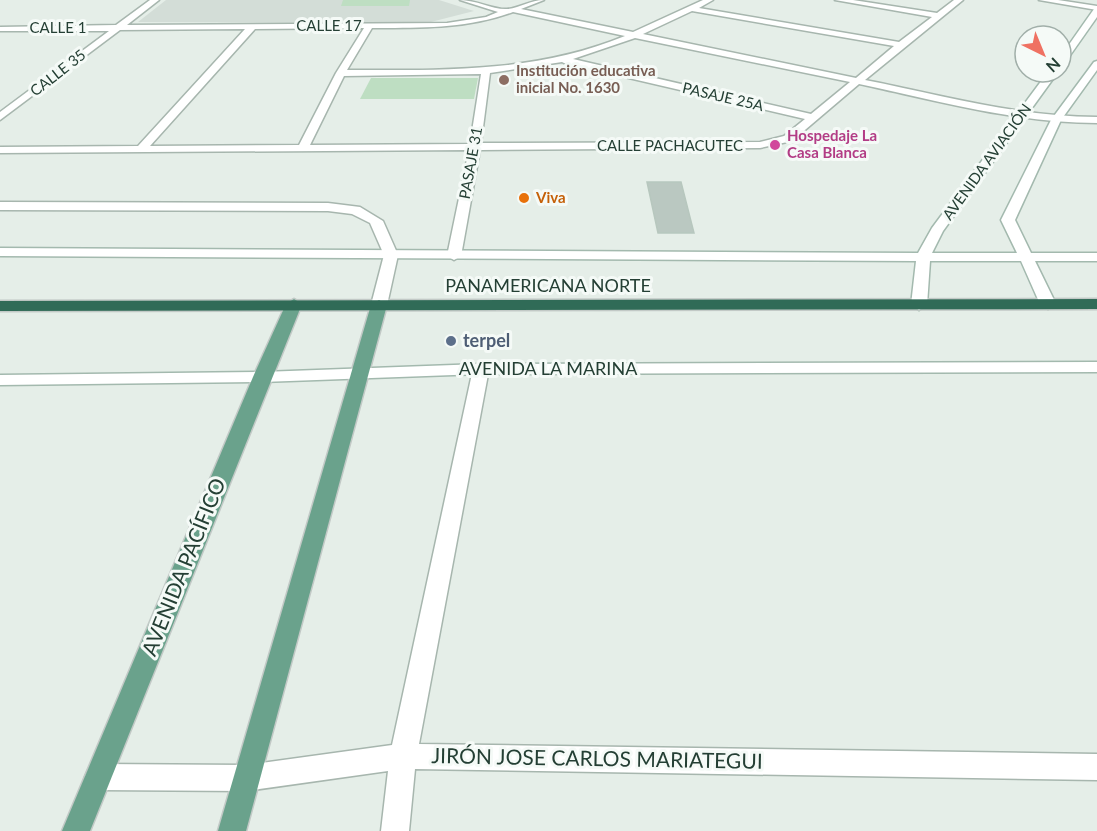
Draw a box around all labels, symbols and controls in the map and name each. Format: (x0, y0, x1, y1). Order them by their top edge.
street label: CALLE 17 (296, 16, 362, 34)
street label: CALLE 1 (30, 18, 86, 36)
north arrow (1013, 24, 1073, 84)
street label: CALLE 35 (26, 45, 89, 99)
text: N (1043, 54, 1065, 76)
place label: Institución educativa inicial No. 1630 (516, 61, 656, 96)
marker: Institución educativa inicial No. 1630 (497, 73, 511, 87)
street label: PASAJE 25A (681, 78, 766, 114)
street label: AVENIDA AVIACIÓN (938, 100, 1034, 223)
street label: PASAJE 31 (455, 125, 485, 200)
place label: Hospedaje La Casa Blanca (787, 126, 877, 161)
street label: CALLE PACHACUTEC (597, 136, 743, 154)
marker: Hospedaje La Casa Blanca (768, 138, 782, 152)
place label: Viva (535, 188, 566, 206)
marker: Viva (517, 191, 531, 205)
street label: PANAMERICANA NORTE (445, 274, 651, 296)
place label: terpel (463, 329, 510, 351)
marker: terpel (444, 334, 458, 348)
street label: AVENIDA LA MARINA (459, 357, 638, 379)
street label: AVENIDA PACÍFICO (136, 474, 230, 659)
street label: JIRÓN JOSE CARLOS MARIATEGUI (431, 742, 763, 773)

